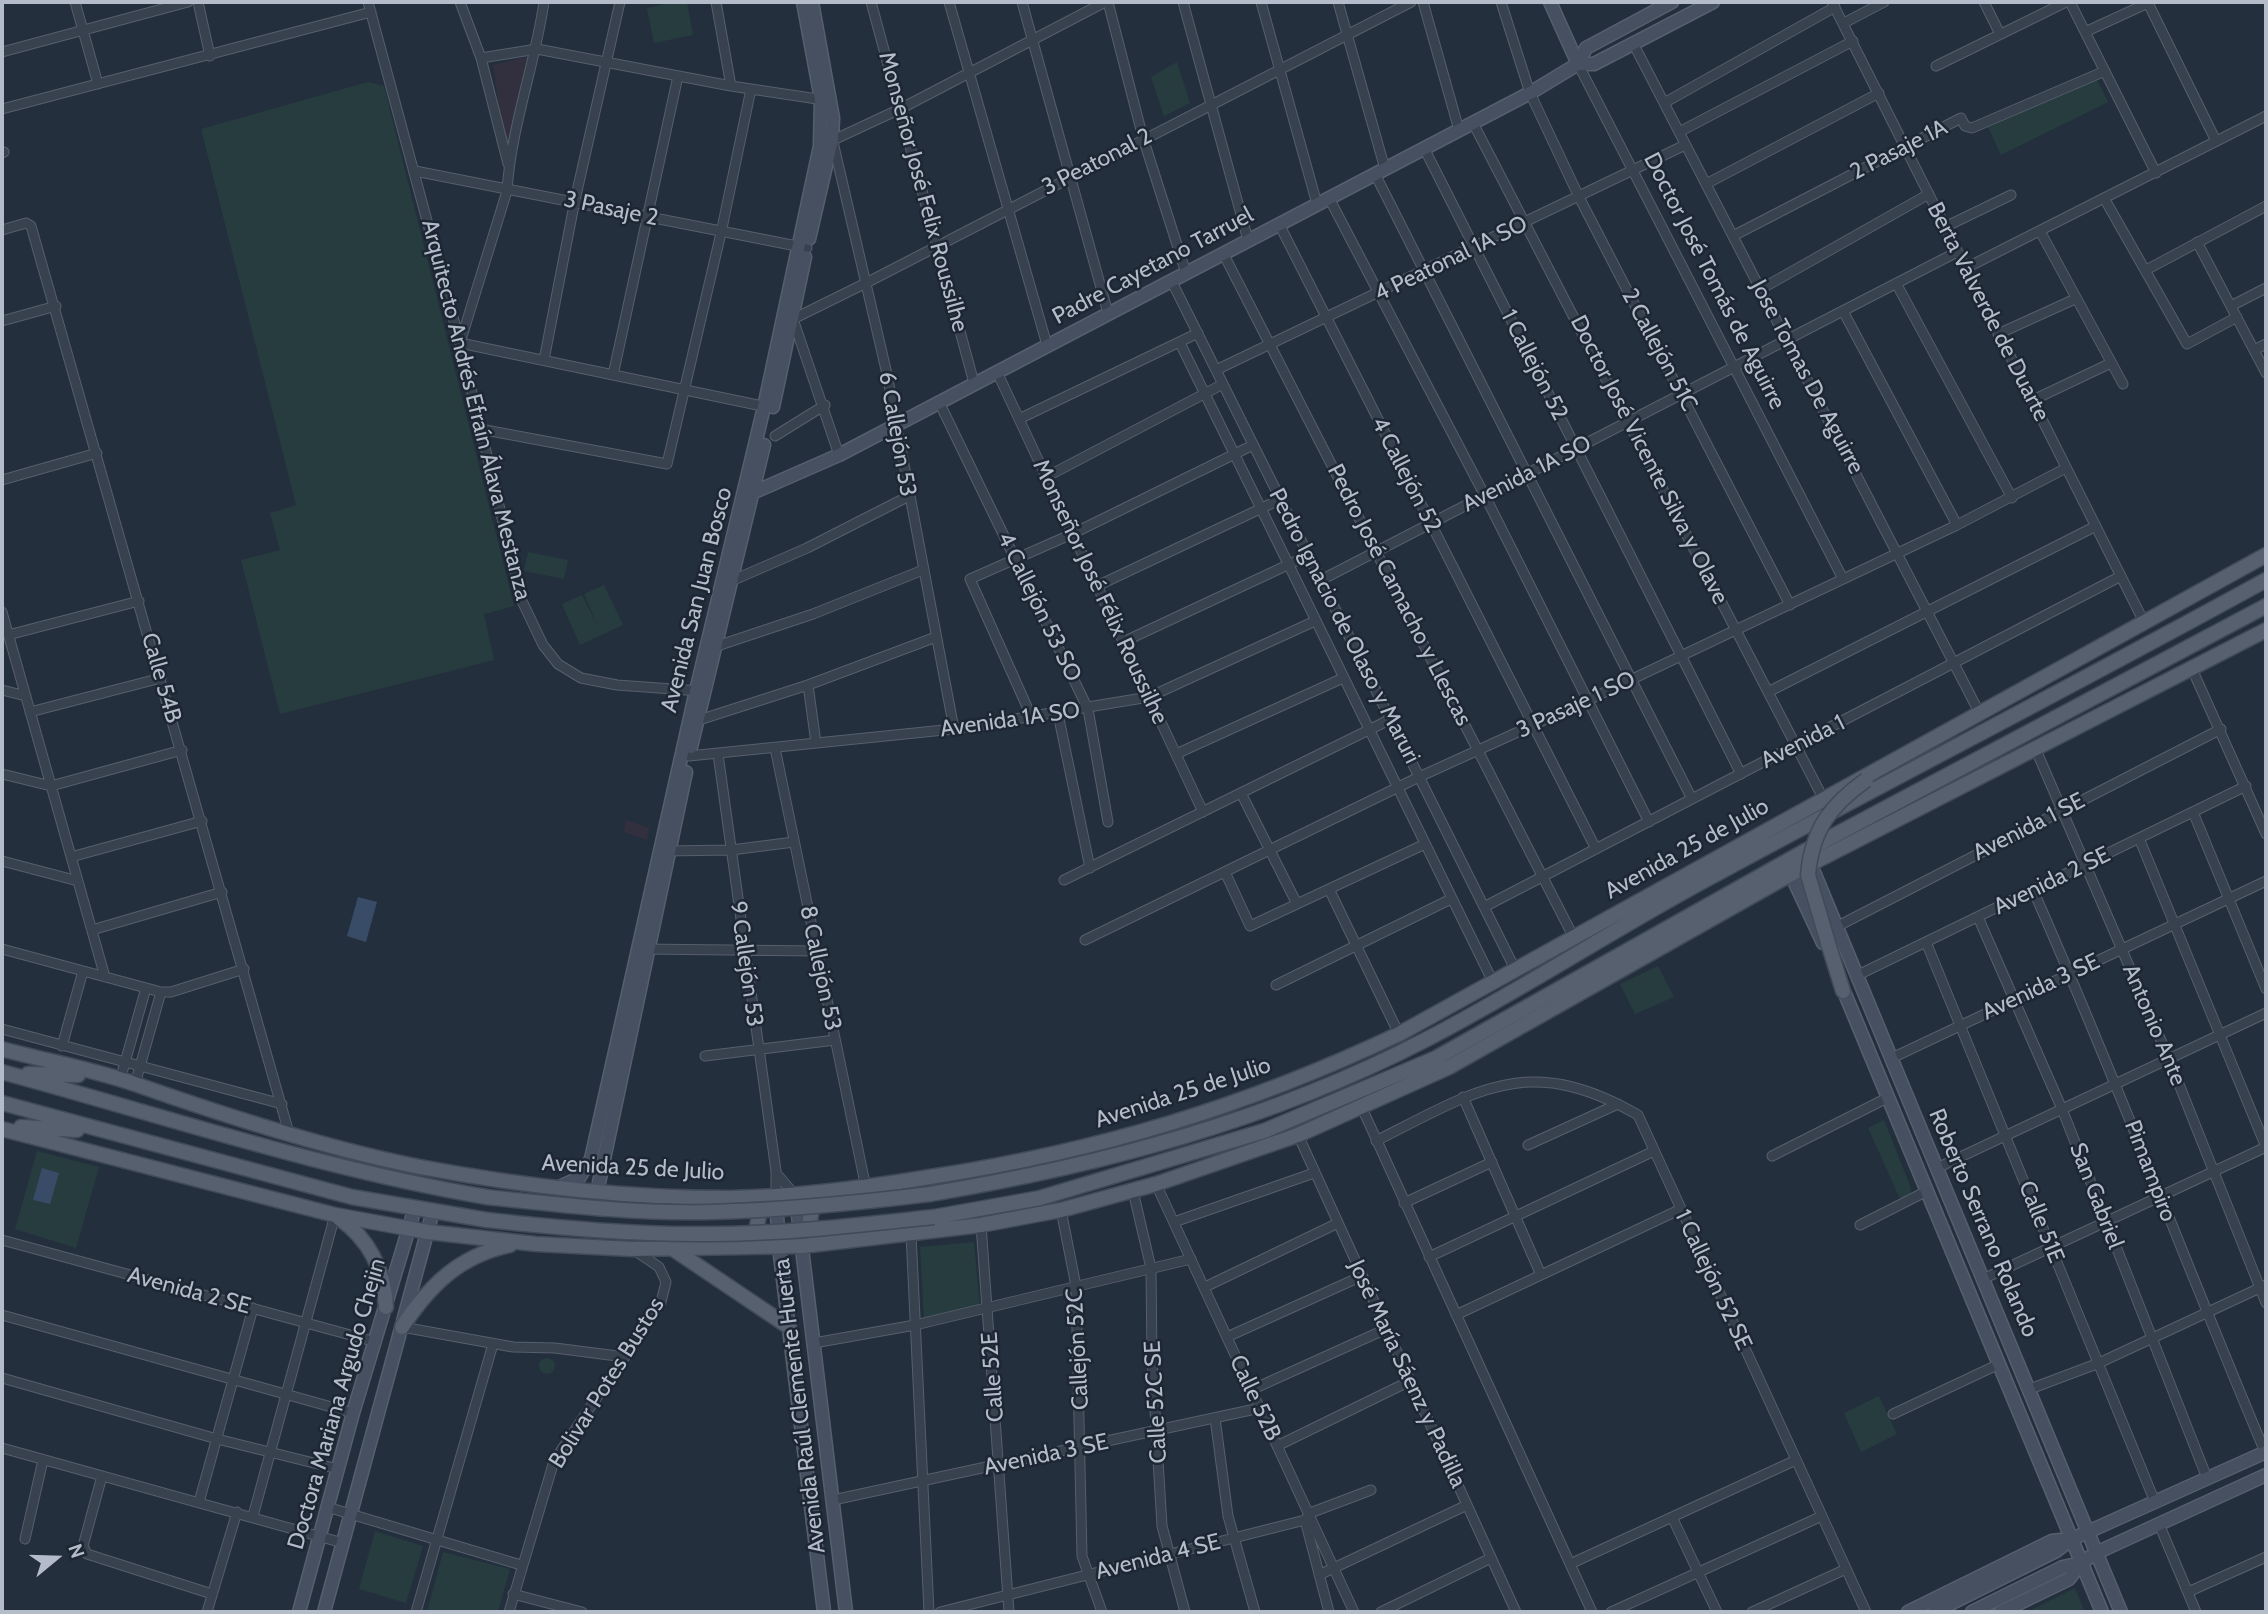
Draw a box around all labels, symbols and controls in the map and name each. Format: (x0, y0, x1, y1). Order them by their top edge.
street label: Monseñor José Felix Roussilhe (872, 49, 974, 335)
street label: 2 Pasaje 1A (1846, 114, 1952, 186)
street label: 3 Peatonal 2 (1037, 122, 1157, 202)
street label: Doctor José Tomás de Aguirre (1637, 148, 1791, 414)
street label: 3 Pasaje 2 (561, 186, 661, 232)
street label: Berta Valverde de Duarte (1921, 198, 2055, 426)
street label: Padre Cayetano Tarruel (1048, 201, 1258, 331)
street label: 4 Peatonal 1A SO (1370, 210, 1532, 308)
street label: Arquitecto Andrés Efraín Álava Mestanza (415, 217, 537, 603)
street label: Jose Tomas De Aguirre (1744, 275, 1870, 479)
street label: 2 Callejón 51C (1615, 284, 1703, 416)
street label: 1 Callejón 52 (1494, 305, 1574, 425)
street label: Doctor José Vicente Silva y Olave (1564, 311, 1734, 609)
street label: 6 Callejón 53 (872, 369, 922, 499)
street label: 4 Callejón 52 (1365, 412, 1447, 538)
street label: Avenida 1A SO (1458, 430, 1596, 518)
street label: Monseñor José Félix Roussilhe (1026, 455, 1174, 729)
street label: Pedro José Camacho y Llescas (1321, 460, 1477, 730)
street label: Pedro Ignacio de Olaso y Maruri (1262, 484, 1426, 768)
street label: Avenida San Juan Bosco (656, 485, 738, 715)
street label: 4 Callejón 53 SO (991, 528, 1087, 686)
street label: Calle 54B (135, 630, 187, 726)
street label: 3 Pasaje 1 SO (1512, 666, 1640, 744)
street label: Avenida 1A SO (938, 697, 1082, 743)
street label: Avenida 1 (1756, 709, 1850, 775)
street label: Avenida 1 SE (1968, 787, 2090, 867)
street label: Avenida 25 de Julio (1600, 793, 1774, 905)
street label: Avenida 2 SE (1989, 841, 2115, 921)
street label: 9 Callejón 53 (724, 899, 768, 1029)
street label: 8 Callejón 53 (793, 903, 847, 1033)
street label: Avenida 3 SE (1978, 948, 2104, 1026)
street label: Antonio Ante (2116, 960, 2192, 1090)
street label: Avenida 25 de Julio (1092, 1052, 1274, 1134)
street label: Roberto Serrano Rolando (1922, 1105, 2044, 1341)
street label: Pimampiro (2118, 1116, 2182, 1226)
street label: San Gabriel (2063, 1139, 2129, 1253)
street label: Avenida 25 de Julio (541, 1149, 725, 1187)
street label: Calle 51E (2012, 1177, 2070, 1267)
street label: 1 Callejón 52 SE (1668, 1205, 1758, 1355)
street label: Doctora Mariana Argudo Chejin (282, 1255, 392, 1553)
street label: José María Sáenz y Padilla (1342, 1256, 1472, 1492)
street label: Avenida Raúl Clemente Huerta (768, 1257, 832, 1555)
street label: Avenida 2 SE (124, 1261, 254, 1321)
street label: Callejón 52C (1061, 1287, 1095, 1411)
street label: Bolivar Potes Bustos (543, 1293, 671, 1473)
street label: Calle 52E (976, 1331, 1010, 1423)
street label: Calle 52C SE (1139, 1340, 1173, 1464)
street label: Calle 52B (1223, 1351, 1287, 1445)
street label: Avenida 3 SE (981, 1428, 1111, 1482)
north arrow (21, 1523, 91, 1593)
street label: Avenida 4 SE (1093, 1528, 1223, 1586)
text: N (63, 1541, 89, 1561)

